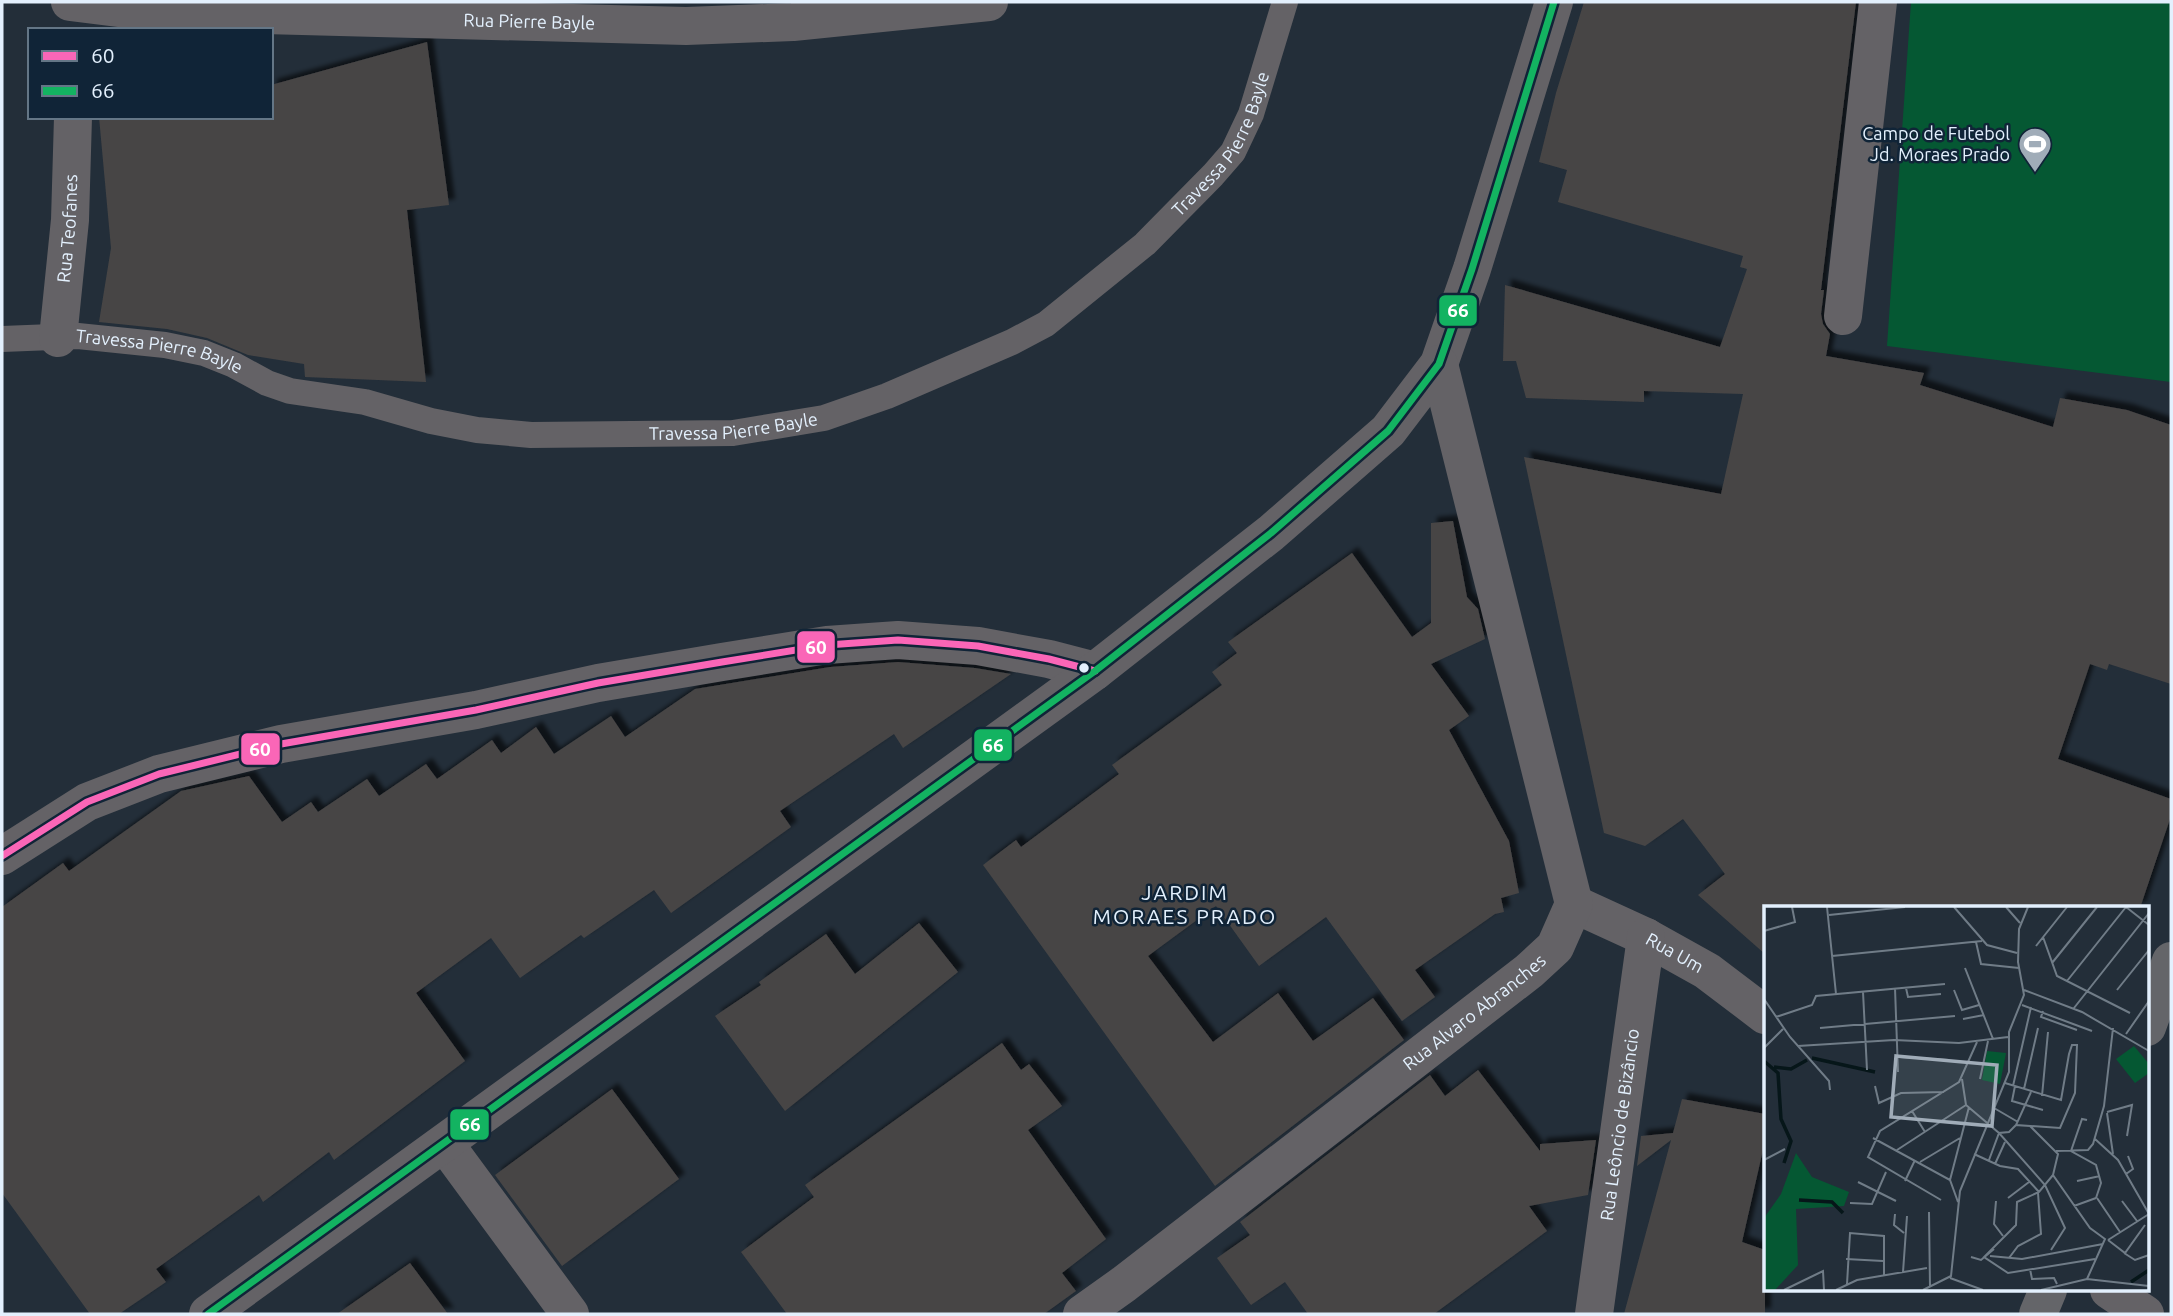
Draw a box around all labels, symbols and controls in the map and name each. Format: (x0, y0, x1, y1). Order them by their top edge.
street label: Rua Pierre Bayle (463, 9, 595, 33)
legend (28, 28, 273, 119)
text: 60 (91, 43, 115, 67)
street label: Travessa Pierre Bayle (1167, 69, 1272, 220)
text: 66 (91, 78, 115, 102)
place label: Campo de Futebol Jd. Moraes Prado (1862, 123, 2010, 164)
sports icon: Campo de Futebol Jd. Moraes Prado (2016, 125, 2054, 174)
street label: Rua Teofanes (53, 174, 80, 284)
line badge: 66 (1438, 294, 1478, 327)
text: 66 (1447, 299, 1469, 321)
street label: Travessa Pierre Bayle (75, 325, 247, 377)
street label: Travessa Pierre Bayle (649, 408, 819, 443)
line badge: 60 (796, 630, 836, 664)
text: 60 (805, 636, 827, 658)
unlabelled marker (1077, 661, 1091, 675)
line badge: 66 (973, 728, 1013, 762)
line badge: 60 (240, 732, 281, 766)
text: 66 (982, 734, 1004, 756)
text: 60 (249, 738, 271, 760)
district label: JARDIM MORAES PRADO (1093, 880, 1277, 928)
inset map (1764, 906, 2148, 1292)
street label: Rua Um (1643, 928, 1707, 976)
street label: Rua Alvaro Abranches (1399, 950, 1550, 1074)
street label: Rua Leôncio de Bizâncio (1596, 1027, 1642, 1222)
line badge: 66 (449, 1108, 490, 1141)
text: 66 (459, 1113, 481, 1135)

